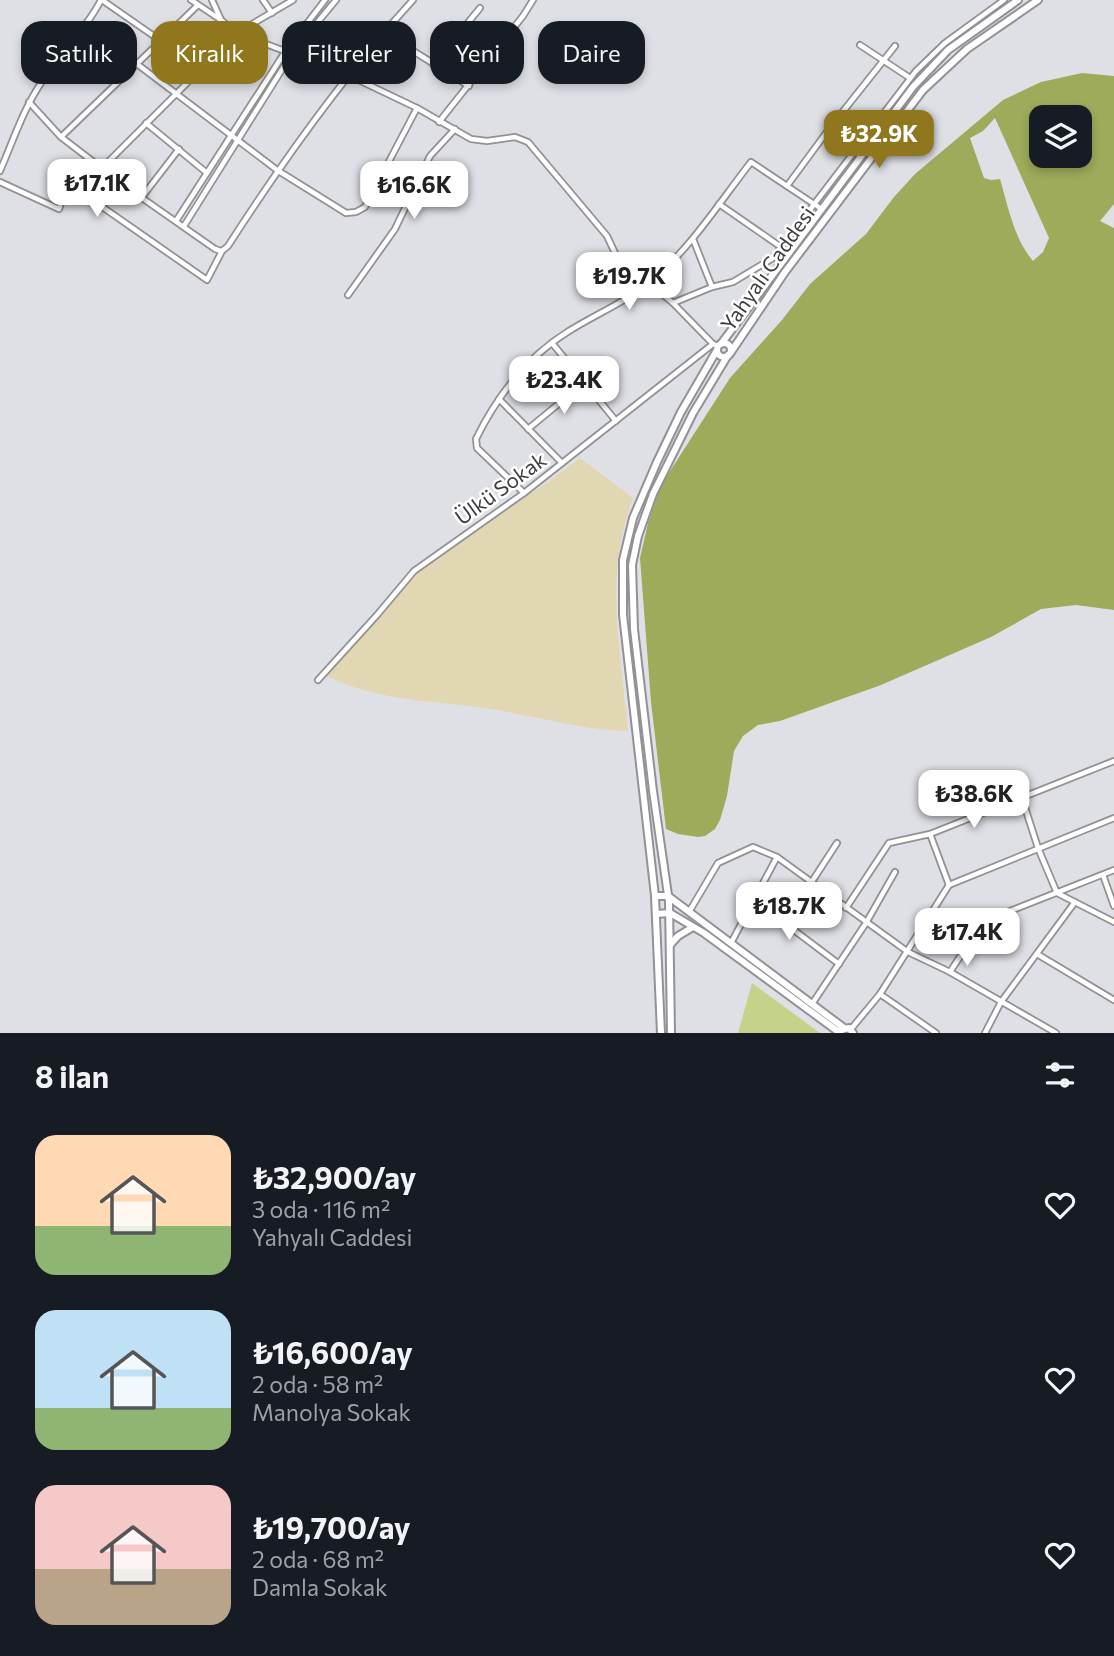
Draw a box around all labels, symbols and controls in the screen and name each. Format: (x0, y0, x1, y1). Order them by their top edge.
chip: Satılık (21, 21, 137, 84)
chip: Kiralık (151, 21, 268, 84)
chip: Filtreler (282, 21, 416, 84)
chip: Yeni (430, 21, 524, 84)
chip: Daire (538, 21, 645, 84)
map controls (1029, 105, 1092, 168)
button: layers (1029, 105, 1092, 168)
pin: ₺32.9K (822, 110, 936, 170)
text: ₺32.9K (840, 119, 918, 147)
pin: ₺17.1K (40, 160, 154, 219)
pin: ₺16.6K (357, 162, 471, 221)
text: ₺17.1K (63, 168, 131, 196)
text: ₺16.6K (376, 170, 452, 198)
street label: Yahyalı Caddesi (715, 201, 819, 335)
pin: ₺19.7K (572, 252, 686, 312)
text: ₺19.7K (592, 261, 666, 289)
pin: ₺23.4K (507, 356, 621, 416)
text: ₺23.4K (525, 365, 603, 393)
street label: Ülkü Sokak (450, 446, 551, 529)
pin: ₺38.6K (917, 770, 1031, 830)
text: ₺38.6K (934, 779, 1014, 807)
pin: ₺18.7K (732, 883, 846, 942)
text: ₺18.7K (752, 891, 826, 919)
pin: ₺17.4K (910, 908, 1024, 968)
text: ₺17.4K (931, 917, 1003, 945)
icon: filters (1041, 1056, 1079, 1094)
text: 8 ilan (35, 1057, 109, 1094)
text: ₺32,900/ay (252, 1158, 416, 1195)
icon: home (91, 1163, 175, 1247)
icon: heart (1041, 1186, 1079, 1224)
text: 3 oda · 116 m² (252, 1195, 390, 1223)
text: Yahyalı Caddesi (252, 1223, 412, 1251)
text: ₺16,600/ay (252, 1333, 413, 1370)
icon: home (91, 1338, 175, 1422)
icon: heart (1041, 1361, 1079, 1399)
text: 2 oda · 58 m² (252, 1370, 383, 1398)
text: Manolya Sokak (252, 1398, 411, 1426)
text: ₺19,700/ay (252, 1508, 411, 1545)
icon: home (91, 1513, 175, 1597)
icon: heart (1041, 1536, 1079, 1574)
text: 2 oda · 68 m² (252, 1545, 384, 1573)
text: Damla Sokak (252, 1573, 388, 1601)

